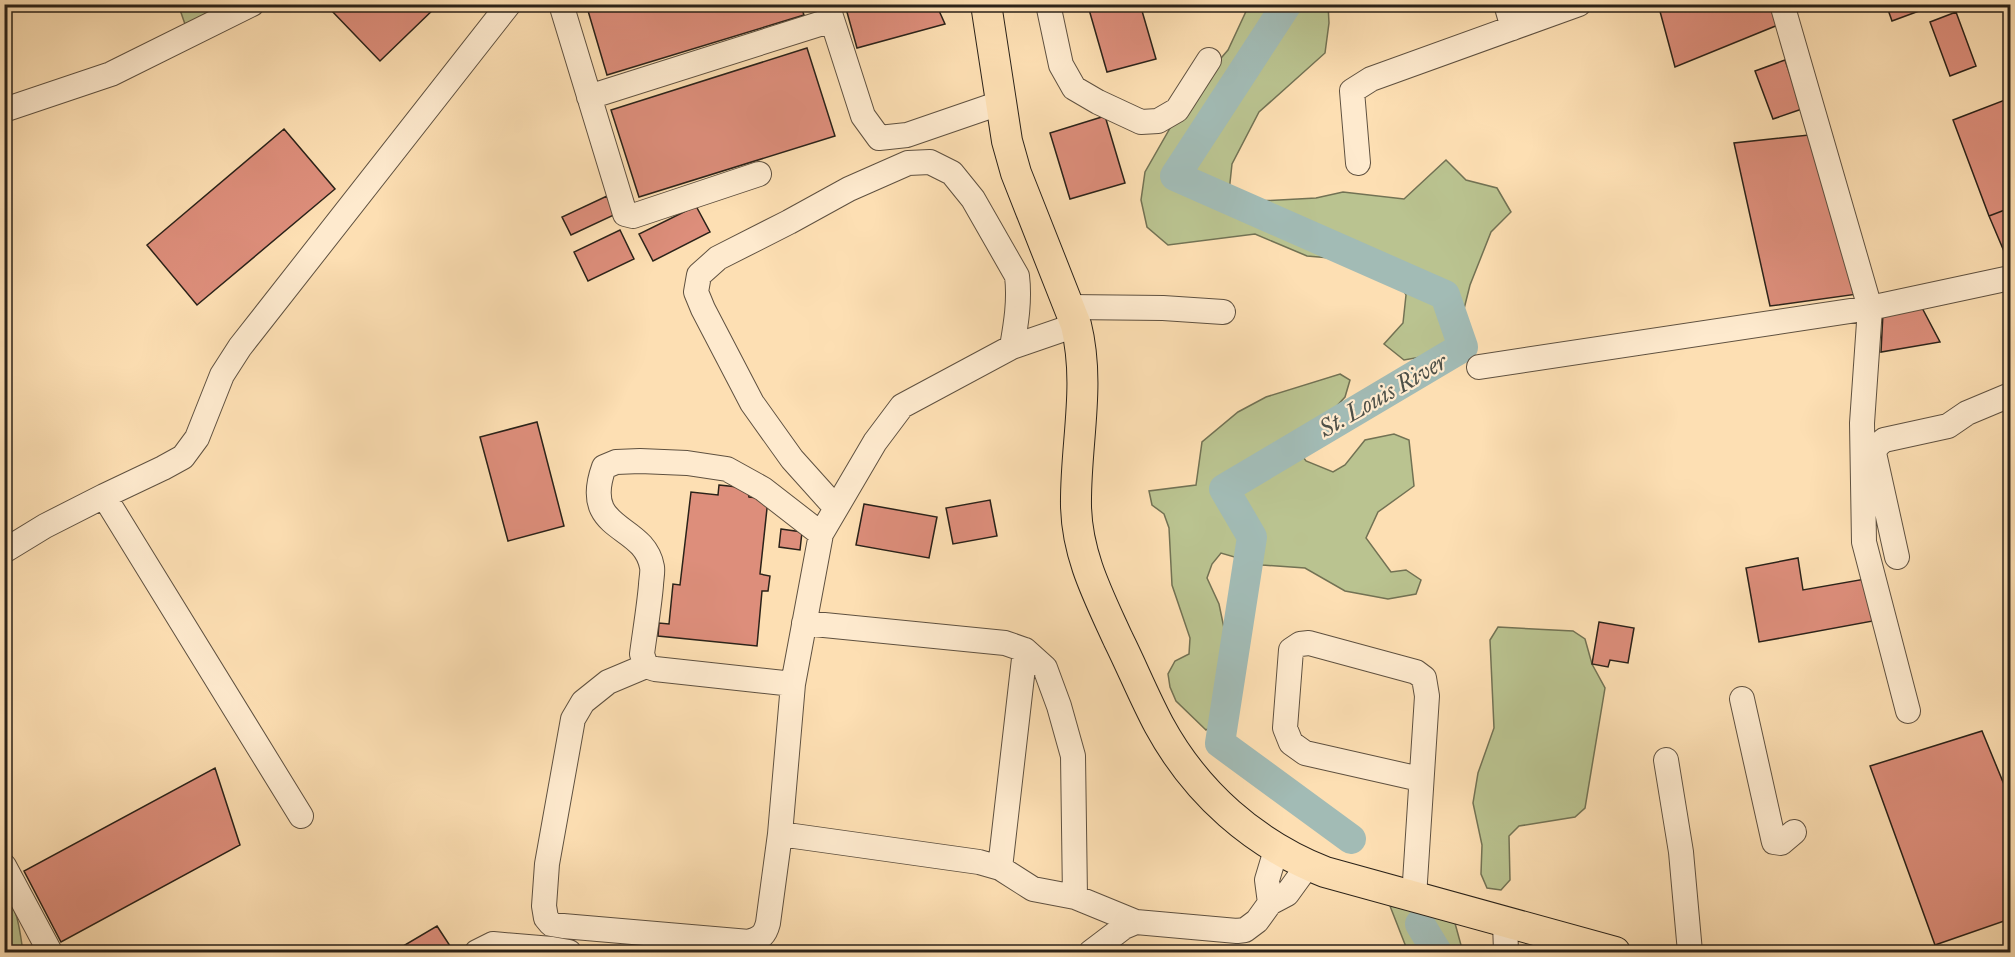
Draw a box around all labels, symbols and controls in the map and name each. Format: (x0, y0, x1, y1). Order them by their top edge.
water label: St. Louis River (1313, 345, 1454, 444)

